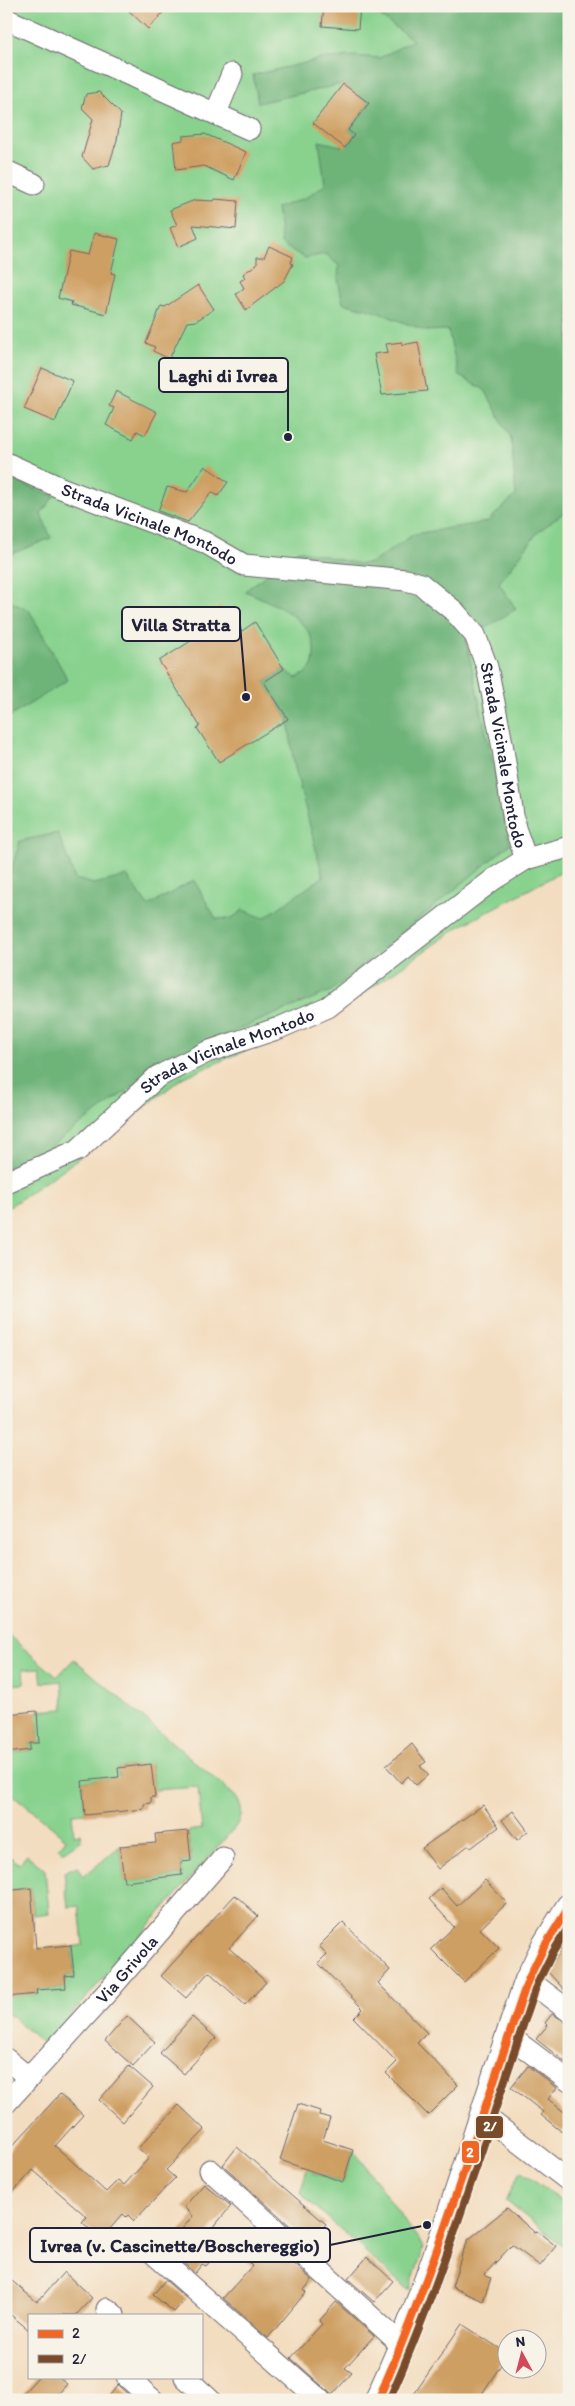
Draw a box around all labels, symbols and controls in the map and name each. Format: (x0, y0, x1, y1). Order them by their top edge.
callout: Laghi di Ivrea (159, 358, 288, 392)
text: Laghi di Ivrea (169, 364, 278, 387)
street label: Strada Vicinale Montodo (58, 478, 242, 570)
callout: Villa Stratta (122, 607, 240, 641)
text: Villa Stratta (131, 613, 232, 636)
street label: Strada Vicinale Montodo (475, 660, 532, 851)
street label: Strada Vicinale Montodo (135, 1003, 318, 1098)
street label: Via Grivola (91, 1931, 163, 2008)
line badge: 2/ (475, 2115, 504, 2139)
text: 2/ (483, 2118, 498, 2135)
line badge: 2 (461, 2140, 480, 2164)
text: 2 (466, 2144, 474, 2161)
callout: Ivrea (v. Cascinette/Boschereggio) (30, 2228, 330, 2262)
text: Ivrea (v. Cascinette/Boschereggio) (40, 2234, 320, 2257)
legend (28, 2314, 202, 2378)
text: 2 (72, 2324, 80, 2342)
north arrow (498, 2328, 548, 2378)
text: N (515, 2333, 526, 2351)
text: 2/ (72, 2350, 87, 2368)

